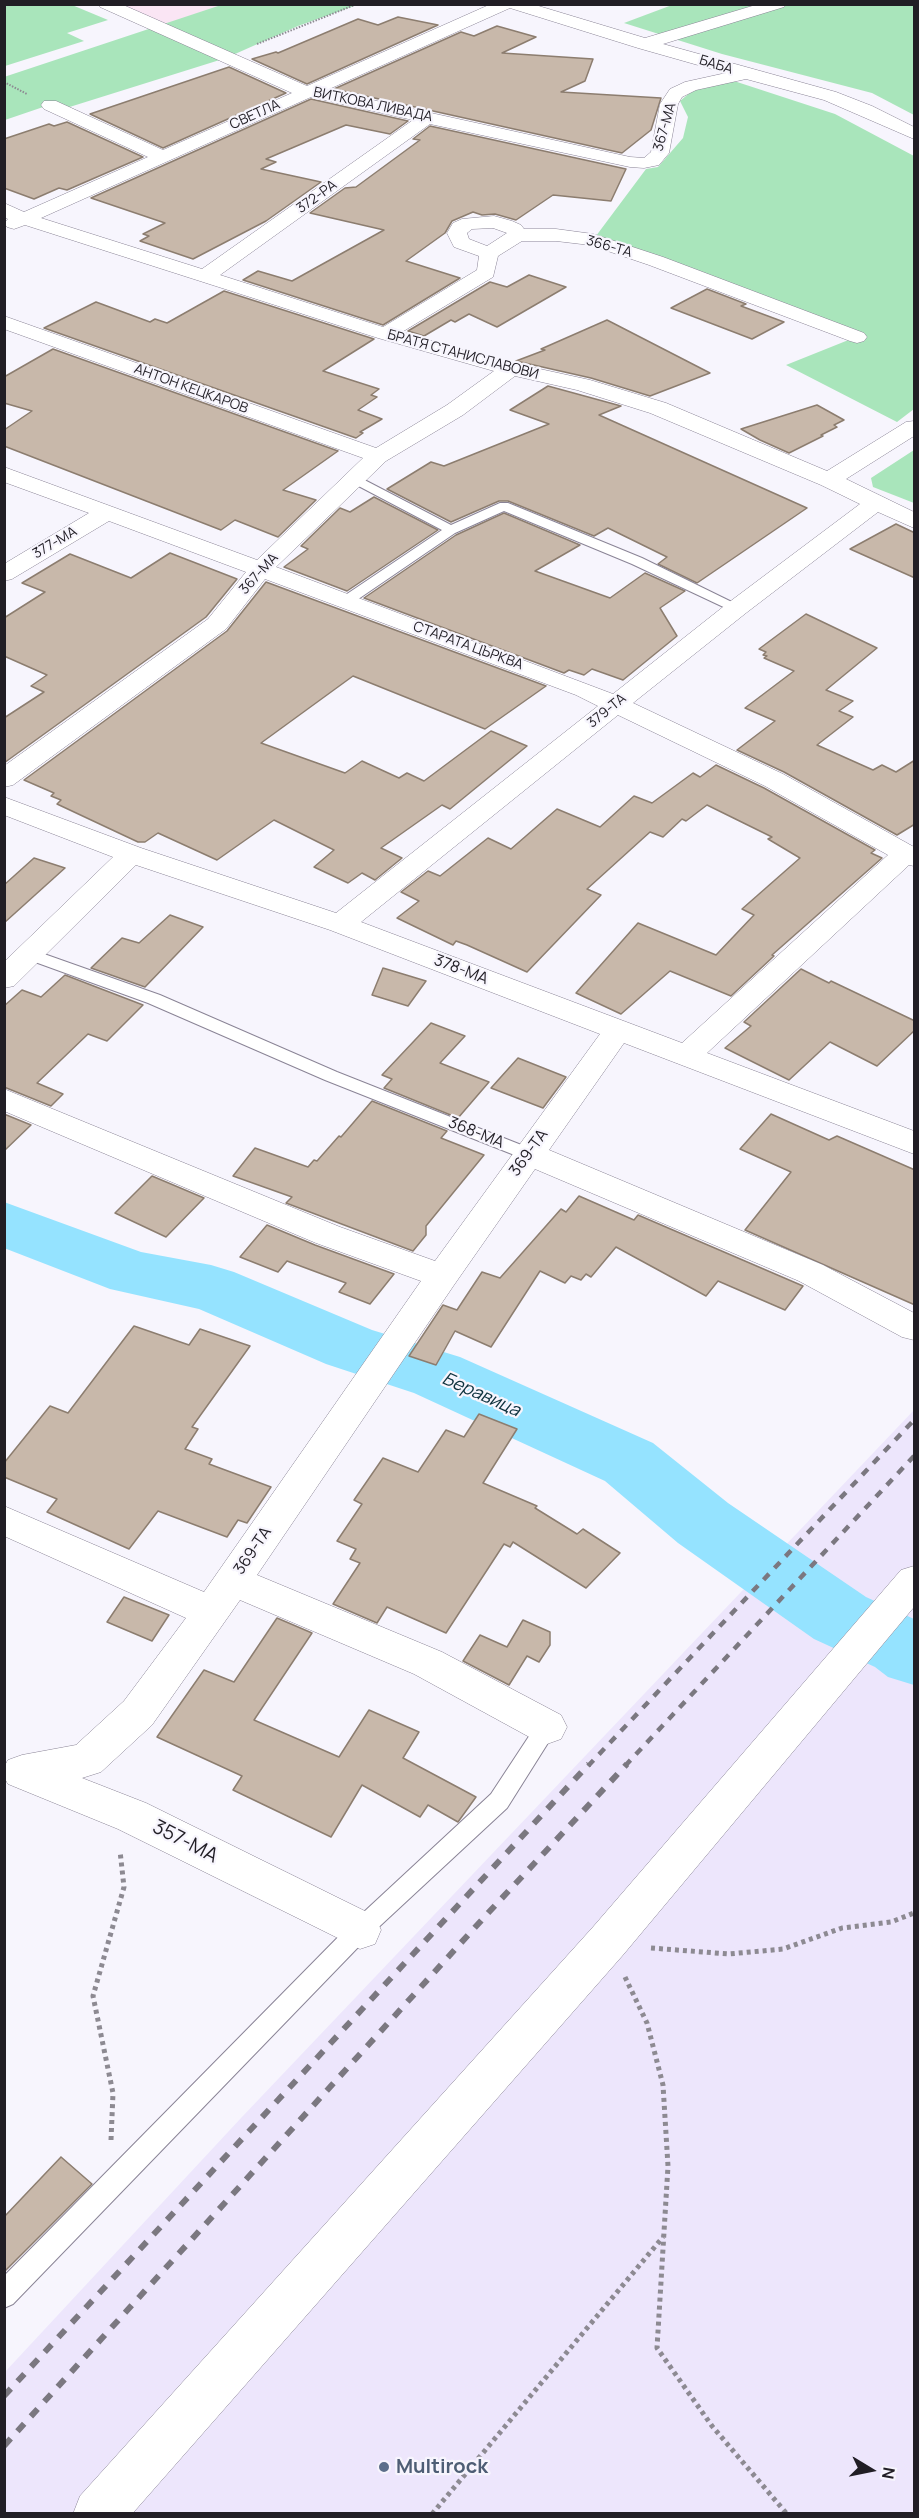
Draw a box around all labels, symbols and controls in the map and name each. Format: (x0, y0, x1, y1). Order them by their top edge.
street label: БАБА (697, 52, 735, 78)
street label: ВИТКОВА ЛИВАДА (312, 84, 434, 126)
street label: СВЕТЛА (227, 96, 283, 134)
street label: 367-МА (650, 101, 680, 153)
street label: 372-РА (294, 177, 340, 217)
street label: 366-ТА (584, 232, 634, 262)
street label: БРАТЯ СТАНИСЛАВОВИ (385, 327, 541, 383)
street label: АНТОН КЕЦКАРОВ (132, 361, 250, 417)
street label: 377-МА (30, 523, 80, 563)
street label: 367-МА (236, 550, 282, 598)
street label: СТАРАТА ЦЪРКВА (411, 618, 525, 674)
street label: 379-ТА (584, 690, 630, 732)
street label: 378-МА (431, 951, 491, 989)
street label: 368-МА (445, 1113, 507, 1153)
street label: 369-ТА (506, 1126, 552, 1180)
water label: Беравица (439, 1368, 523, 1422)
street label: 369-ТА (230, 1524, 276, 1578)
street label: 357-МА (148, 1815, 222, 1869)
north arrow (841, 2440, 901, 2500)
place label: Multirock (396, 2455, 488, 2479)
marker: Multirock (377, 2460, 391, 2474)
text: N (877, 2466, 901, 2481)

